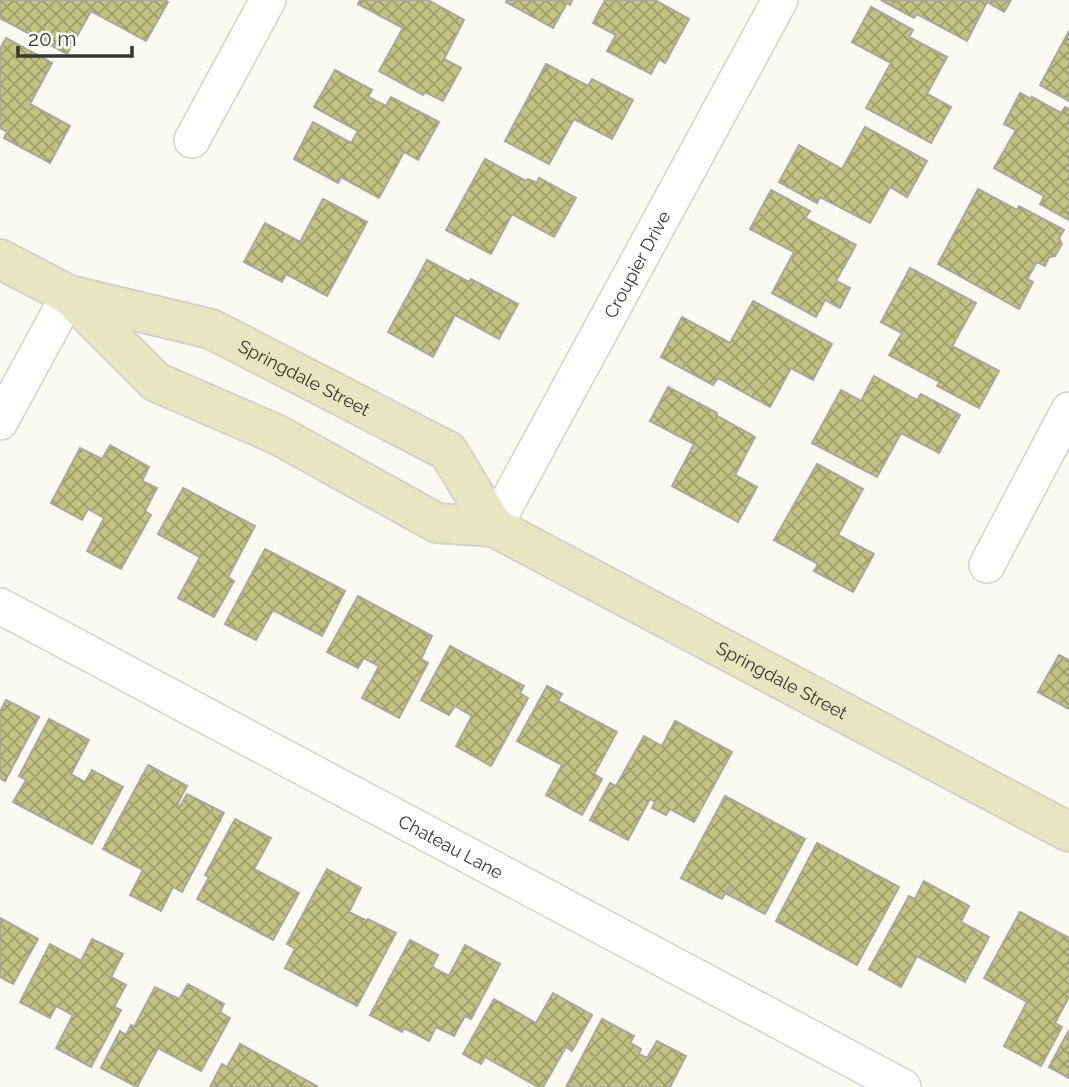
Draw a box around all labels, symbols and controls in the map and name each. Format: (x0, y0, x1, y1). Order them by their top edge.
scale bar (18, 14, 131, 58)
text: 20 m (28, 26, 76, 51)
street label: Croupier Drive (599, 207, 674, 321)
street label: Springdale Street (235, 335, 374, 420)
street label: Springdale Street (713, 637, 851, 723)
street label: Chateau Lane (395, 810, 507, 883)

